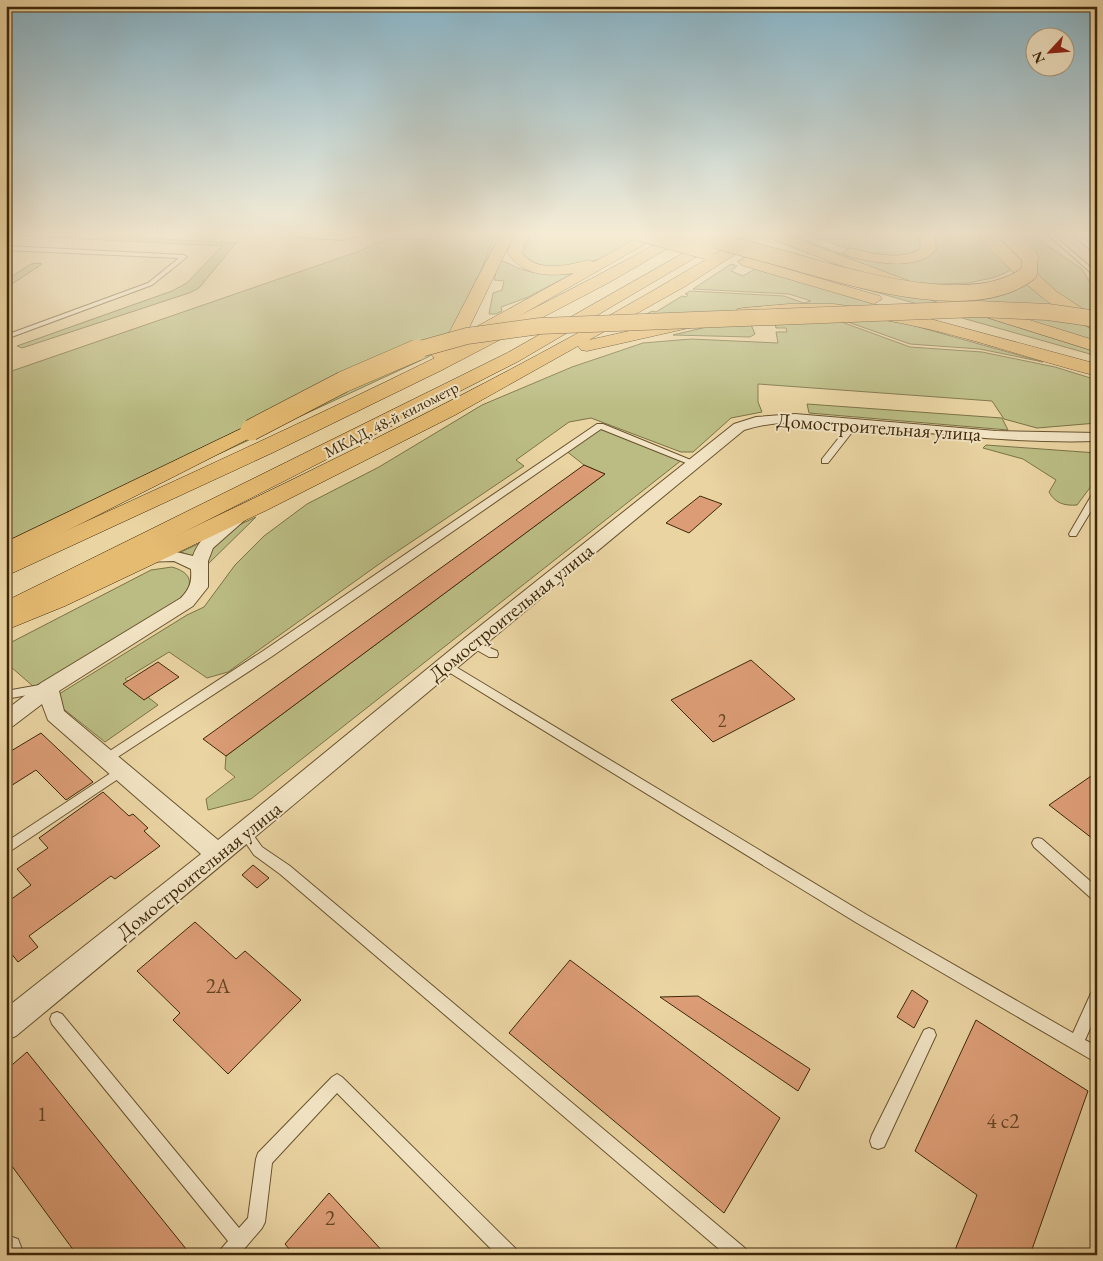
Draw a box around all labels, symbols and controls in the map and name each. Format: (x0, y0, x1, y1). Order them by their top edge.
north arrow (1026, 28, 1076, 78)
text: N (1027, 48, 1049, 67)
street label: МКАД, 48-й километр (320, 376, 462, 462)
street label: Домостроительная улица (776, 407, 982, 447)
street label: Домостроительная улица (423, 537, 599, 687)
house number: 2 (718, 709, 727, 732)
street label: Домостроительная улица (111, 795, 287, 945)
house number: 2А (206, 972, 231, 999)
house number: 1 (37, 1100, 47, 1127)
house number: 4 с2 (987, 1107, 1019, 1134)
house number: 2 (325, 1204, 335, 1231)

